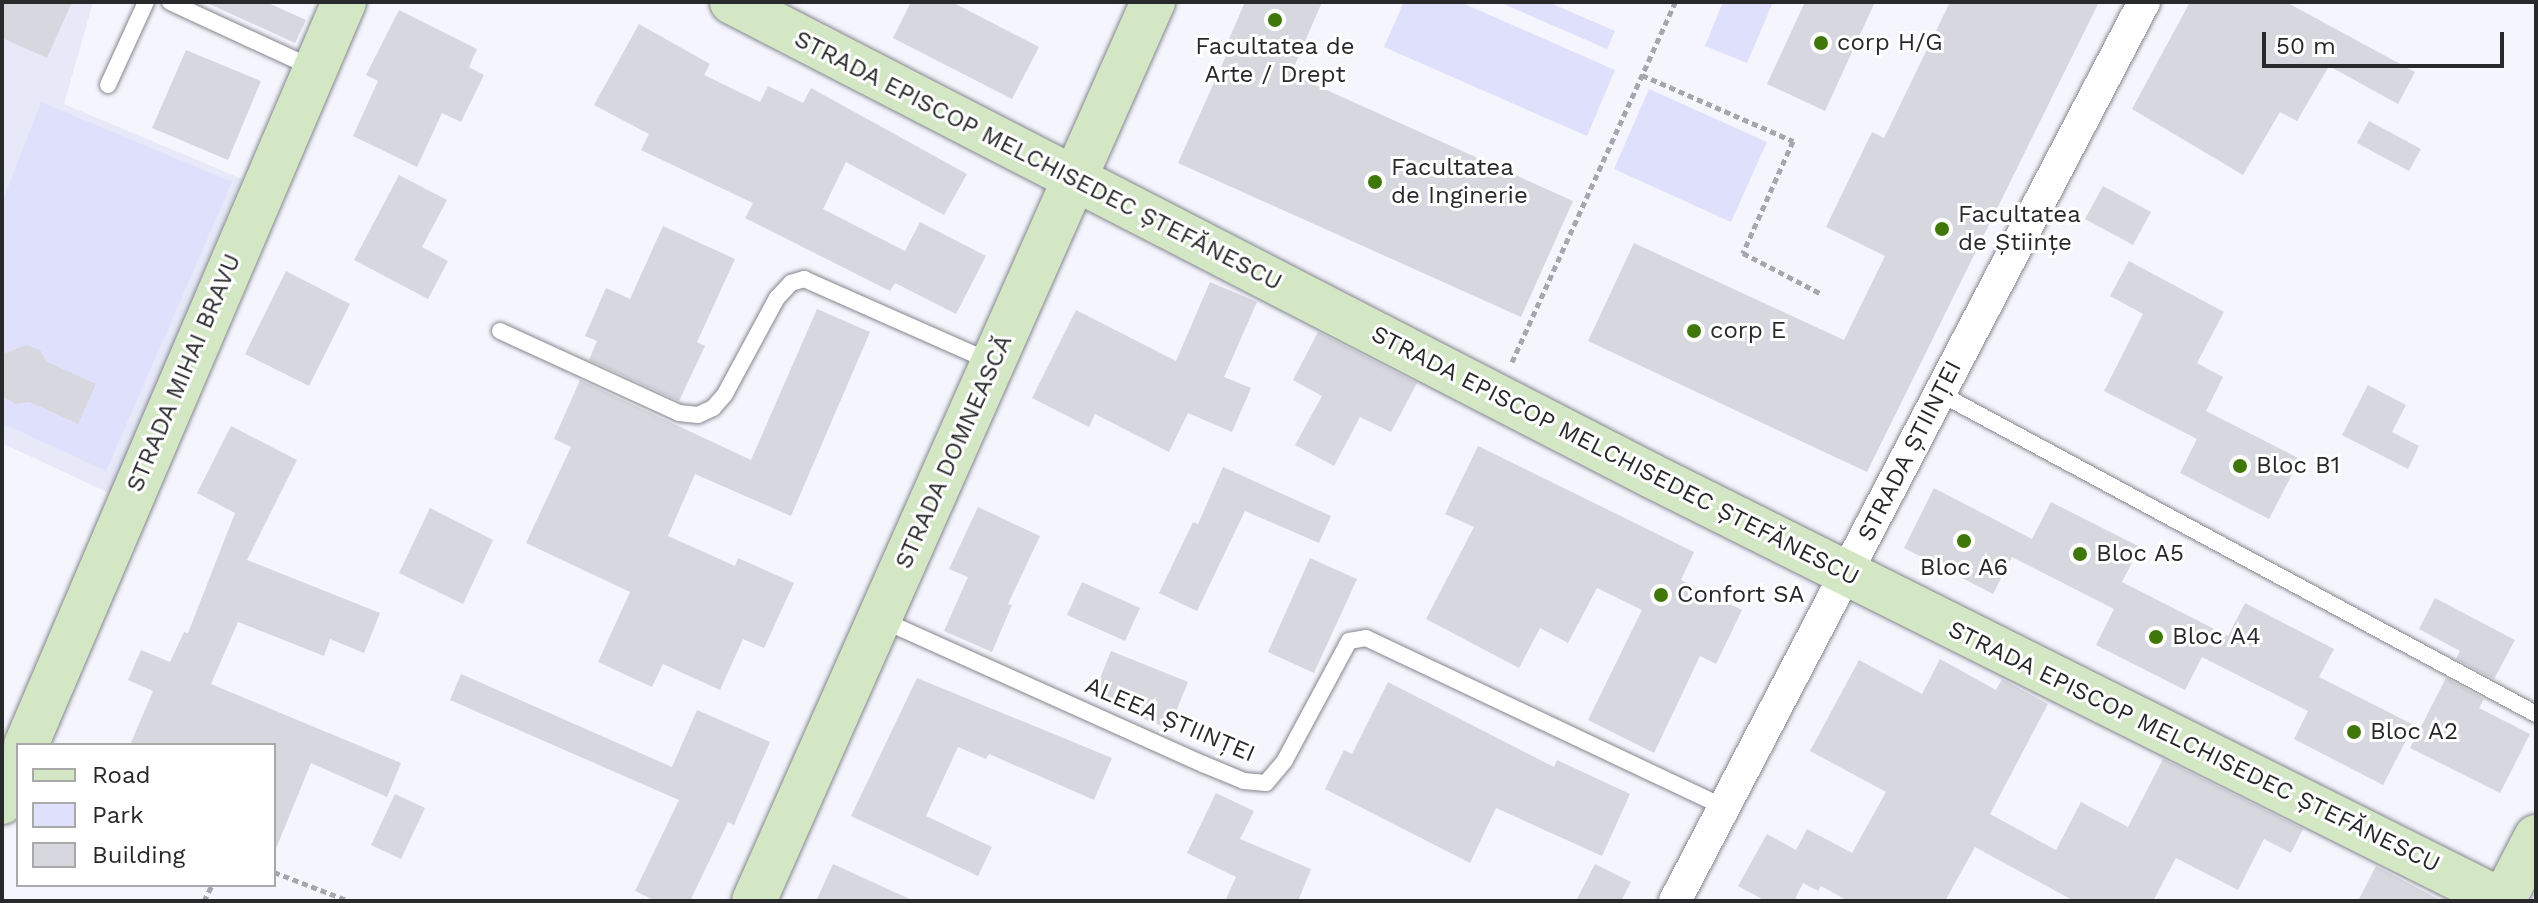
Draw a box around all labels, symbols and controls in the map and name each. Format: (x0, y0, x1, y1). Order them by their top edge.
marker: Facultatea de Arte / Drept (1266, 11, 1284, 29)
scale bar (2266, 16, 2508, 66)
street label: STRADA EPISCOP MELCHISEDEC ȘTEFĂNESCU (789, 24, 1287, 298)
place label: corp H/G (1837, 29, 1943, 57)
text: 50 m (2276, 32, 2336, 60)
place label: Facultatea de Arte / Drept (1195, 33, 1355, 89)
marker: corp H/G (1812, 34, 1830, 52)
place label: Facultatea de Inginerie (1391, 154, 1528, 210)
marker: Facultatea de Inginerie (1366, 173, 1384, 191)
place label: Facultatea de Științe (1958, 201, 2081, 257)
marker: Facultatea de Științe (1933, 220, 1951, 238)
street label: STRADA MIHAI BRAVU (121, 249, 247, 497)
place label: corp E (1710, 317, 1786, 345)
street label: STRADA EPISCOP MELCHISEDEC ȘTEFĂNESCU (1366, 319, 1864, 593)
marker: corp E (1685, 322, 1703, 340)
street label: STRADA DOMNEASCĂ (889, 330, 1019, 574)
street label: STRADA ȘTIINȚEI (1852, 356, 1968, 546)
place label: Bloc B1 (2256, 452, 2340, 480)
marker: Bloc B1 (2231, 457, 2249, 475)
marker: Bloc A6 (1955, 532, 1973, 550)
place label: Bloc A5 (2096, 540, 2185, 568)
marker: Bloc A5 (2071, 545, 2089, 563)
place label: Bloc A6 (1919, 554, 2009, 582)
place label: Confort SA (1677, 581, 1804, 609)
marker: Confort SA (1652, 586, 1670, 604)
street label: STRADA EPISCOP MELCHISEDEC ȘTEFĂNESCU (1943, 615, 2445, 879)
place label: Bloc A4 (2172, 623, 2262, 651)
marker: Bloc A4 (2147, 628, 2165, 646)
street label: ALEEA ȘTIINȚEI (1080, 671, 1260, 769)
place label: Bloc A2 (2370, 718, 2459, 746)
marker: Bloc A2 (2345, 723, 2363, 741)
legend (16, 743, 276, 887)
text: Road (92, 761, 151, 789)
text: Park (92, 801, 144, 829)
text: Building (92, 841, 185, 869)

